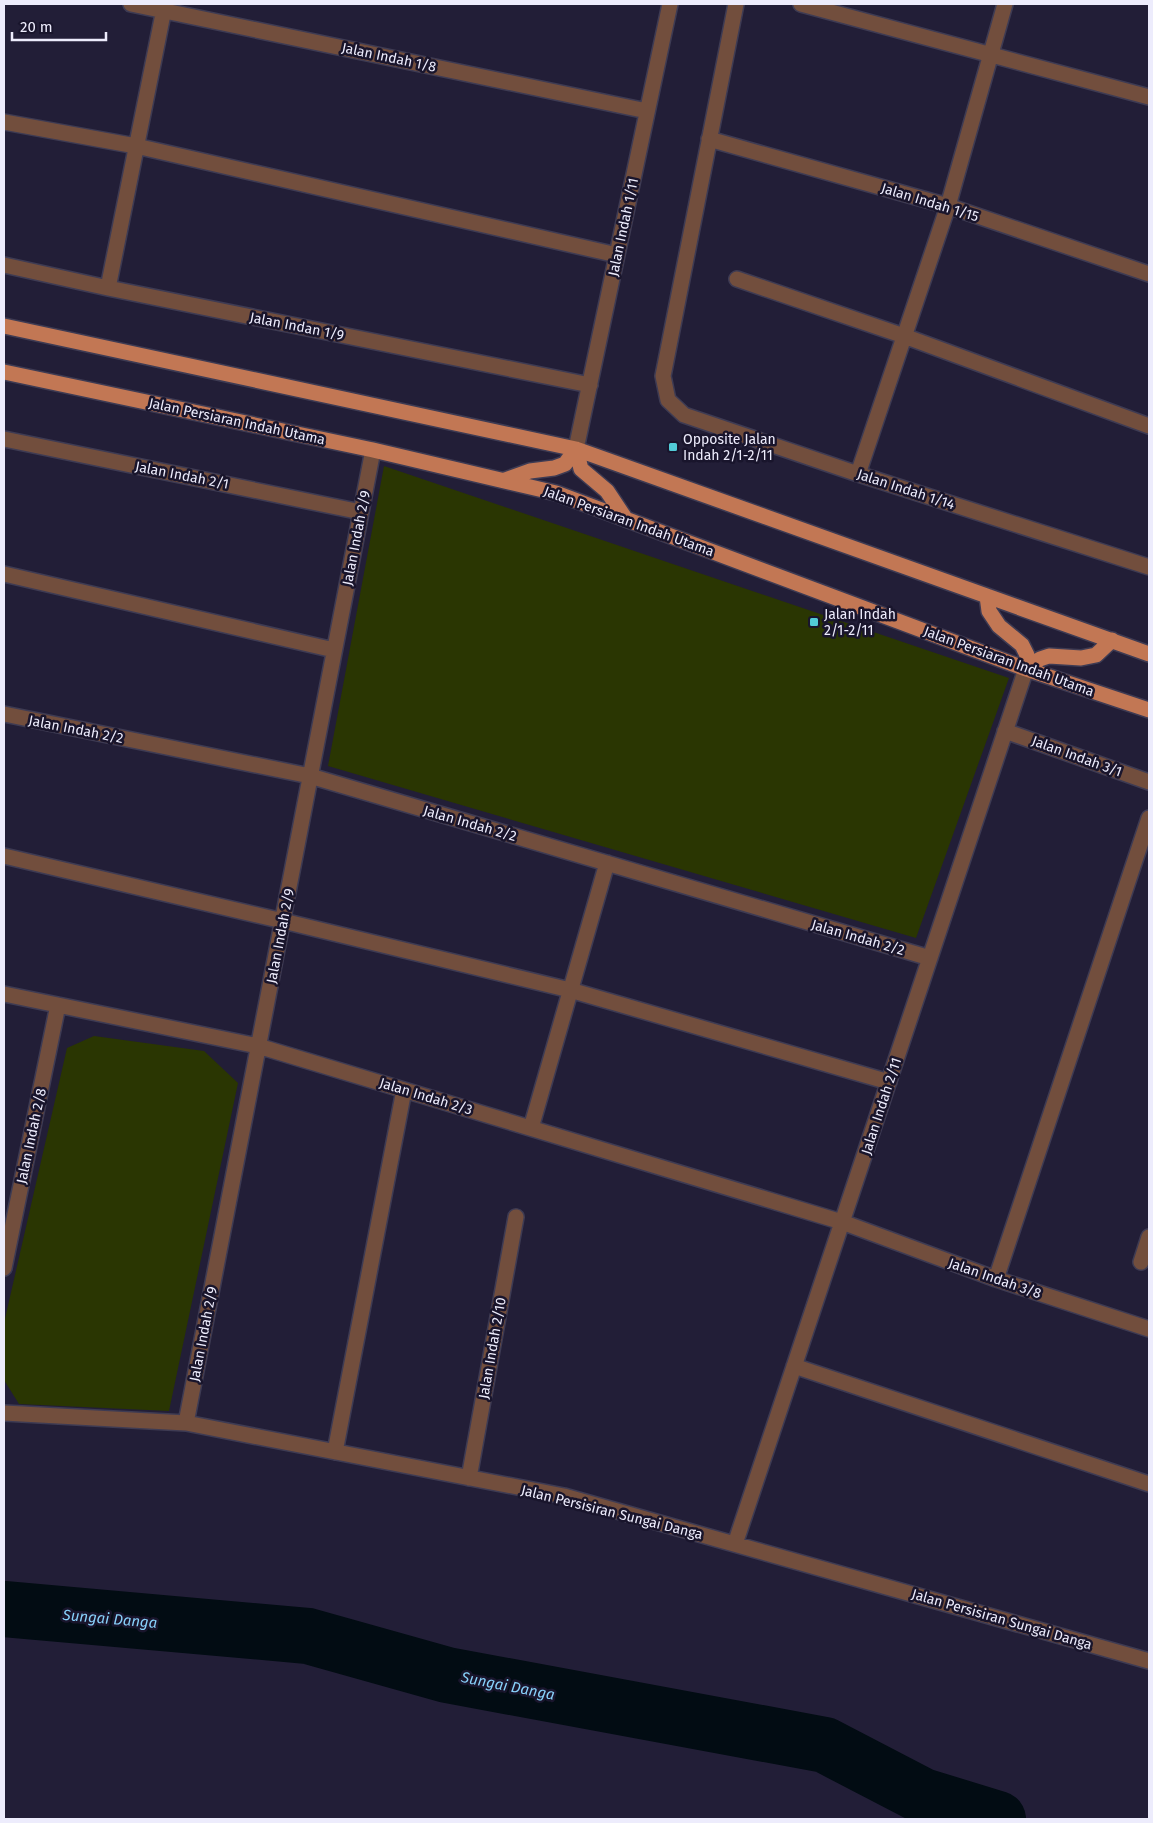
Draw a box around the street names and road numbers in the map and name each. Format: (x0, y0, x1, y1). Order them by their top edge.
street label: Jalan Indah 1/8 (340, 39, 438, 76)
street label: Jalan Indah 1/11 (605, 176, 642, 278)
street label: Jalan Indah 1/15 (879, 180, 981, 225)
street label: Jalan Indan 1/9 (248, 309, 345, 344)
street label: Jalan Persiaran Indah Utama (147, 394, 327, 449)
street label: Jalan Indah 2/1 (134, 458, 230, 493)
street label: Jalan Indah 1/14 (855, 466, 957, 513)
street label: Jalan Persiaran Indah Utama (541, 483, 716, 560)
street label: Jalan Indah 2/9 (339, 489, 374, 587)
street label: Jalan Persiaran Indah Utama (921, 623, 1096, 700)
street label: Jalan Indah 2/2 (27, 712, 125, 747)
street label: Jalan Indah 3/1 (1029, 732, 1124, 781)
street label: Jalan Indah 2/2 (421, 802, 518, 845)
street label: Jalan Indah 2/9 (263, 887, 298, 985)
street label: Jalan Indah 2/2 (809, 916, 906, 959)
street label: Jalan Indah 2/11 (858, 1056, 905, 1157)
street label: Jalan Indah 2/3 (377, 1074, 474, 1119)
street label: Jalan Indah 2/8 (13, 1087, 50, 1185)
street label: Jalan Indah 3/8 (946, 1255, 1044, 1302)
street label: Jalan Indah 2/9 (186, 1285, 221, 1383)
street label: Jalan Indah 2/10 (475, 1296, 510, 1400)
street label: Jalan Persisiran Sungai Danga (519, 1482, 705, 1543)
street label: Jalan Persisiran Sungai Danga (910, 1586, 1094, 1653)

